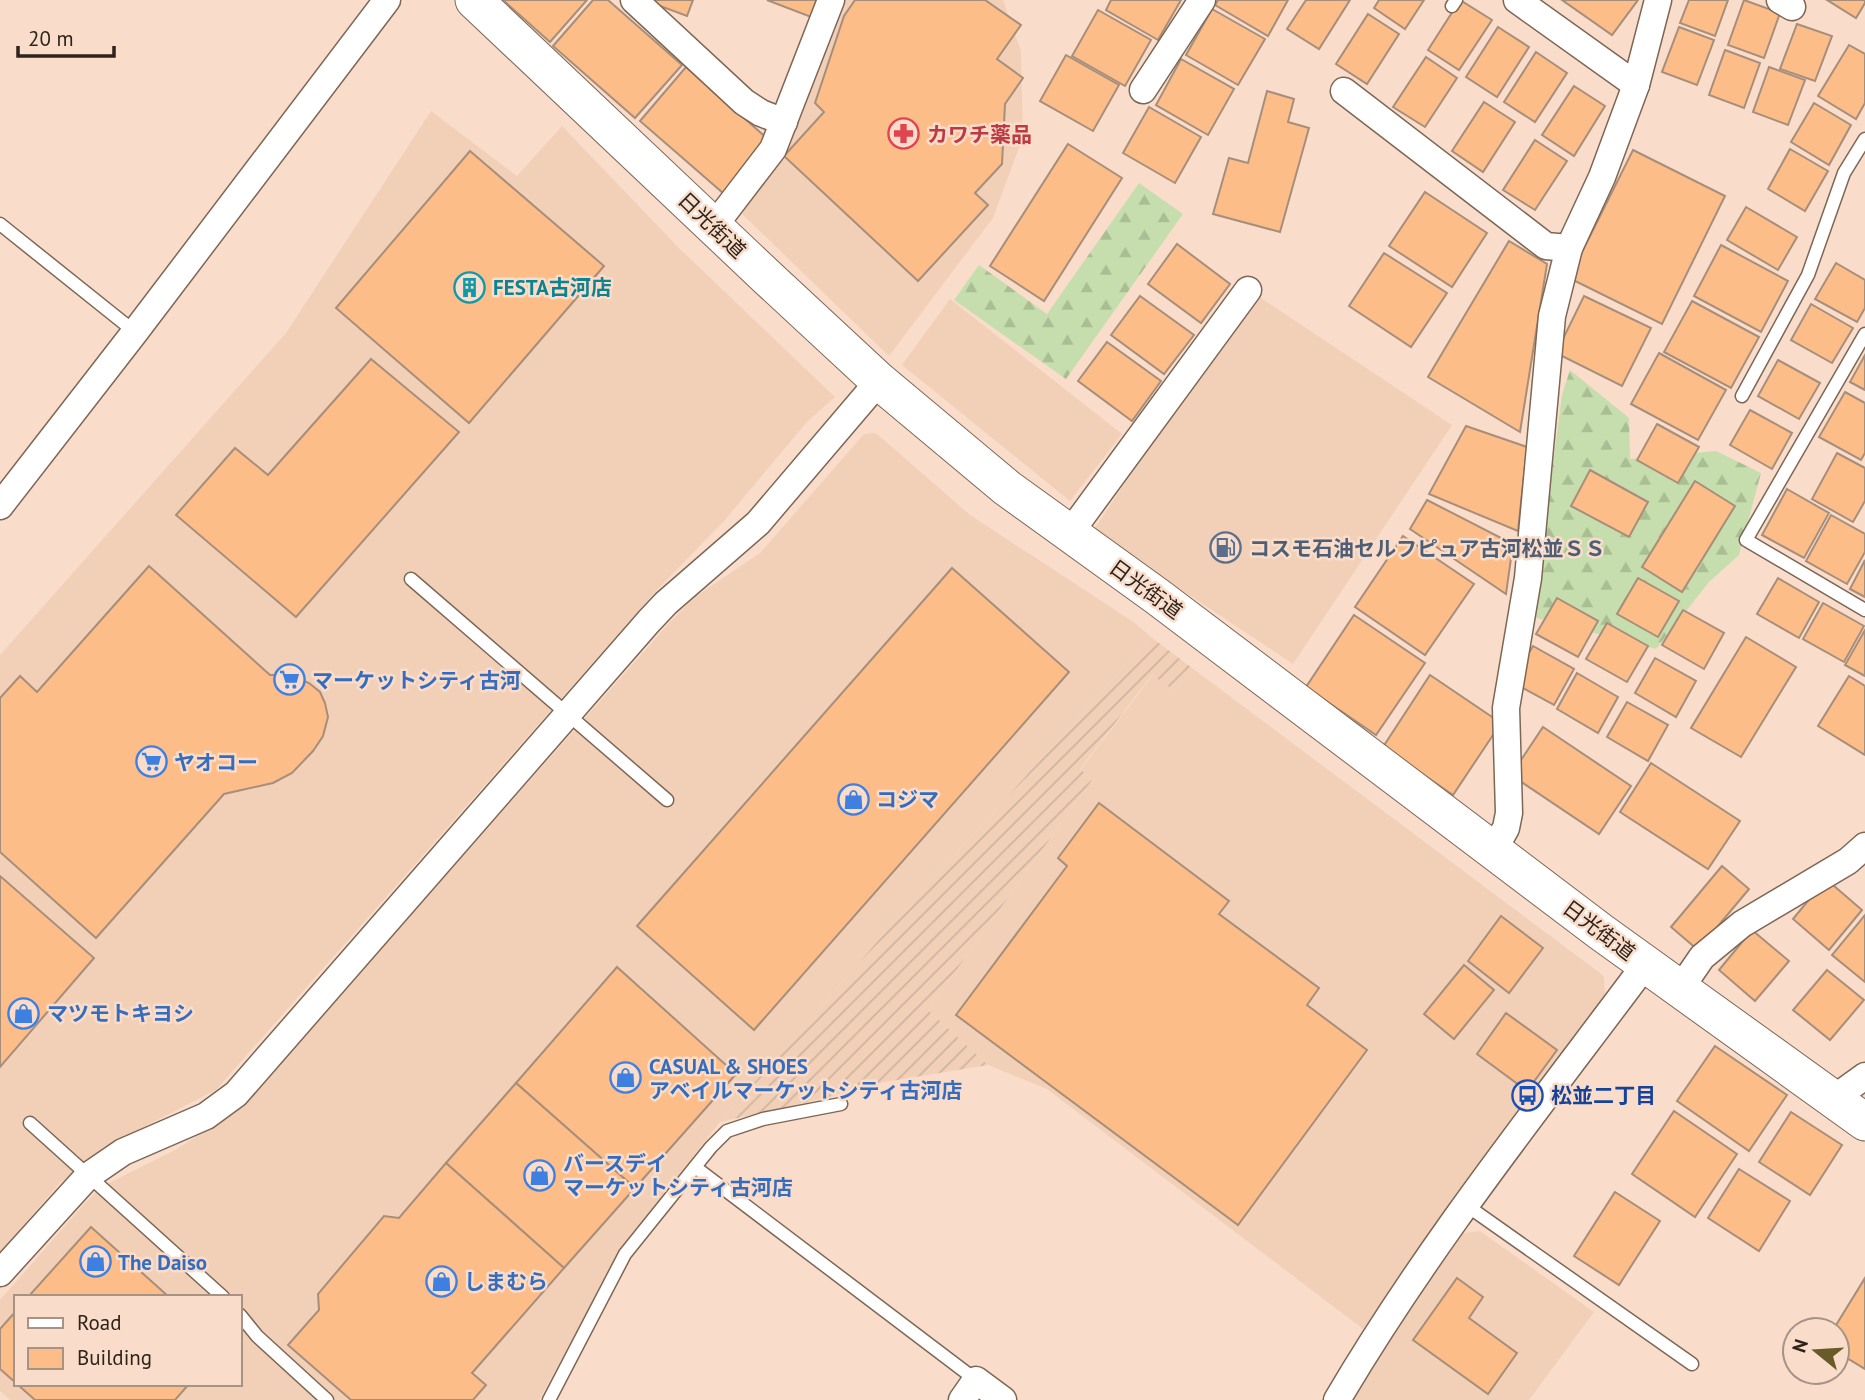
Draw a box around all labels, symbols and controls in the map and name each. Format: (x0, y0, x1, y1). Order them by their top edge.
scale bar (18, 14, 114, 58)
text: 20 m (28, 25, 74, 52)
pharmacy icon: カワチ薬品 (887, 117, 921, 151)
place label: カワチ薬品 (927, 121, 1032, 148)
street label: 日光街道 (672, 186, 752, 264)
building icon: FESTA古河店 (453, 270, 487, 304)
place label: FESTA古河店 (493, 274, 612, 301)
fuel station icon: コスモ石油セルフピュア古河松並ＳＳ (1209, 531, 1243, 565)
place label: コスモ石油セルフピュア古河松並ＳＳ (1249, 535, 1606, 562)
street label: 日光街道 (1104, 553, 1188, 625)
supermarket icon: マーケットシティ古河 (272, 663, 306, 697)
place label: マーケットシティ古河 (312, 667, 521, 694)
supermarket icon: ヤオコー (134, 745, 168, 779)
place label: ヤオコー (174, 749, 258, 776)
shop icon: コジマ (836, 782, 870, 816)
place label: コジマ (876, 786, 939, 813)
street label: 日光街道 (1557, 894, 1641, 966)
shop icon: マツモトキヨシ (7, 996, 41, 1030)
place label: マツモトキヨシ (47, 1000, 194, 1027)
place label: CASUAL & SHOES アベイルマーケットシティ古河店 (649, 1053, 962, 1104)
shop icon: CASUAL & SHOES アベイルマーケットシティ古河店 (609, 1061, 643, 1095)
bus stop icon: 松並二丁目 (1511, 1078, 1545, 1112)
place label: 松並二丁目 (1551, 1082, 1656, 1109)
place label: バースデイ マーケットシティ古河店 (563, 1150, 793, 1201)
shop icon: バースデイ マーケットシティ古河店 (523, 1158, 557, 1192)
shop icon: The Daiso (78, 1245, 112, 1279)
place label: The Daiso (118, 1249, 207, 1276)
shop icon: しまむら (424, 1264, 458, 1298)
place label: しまむら (464, 1268, 548, 1295)
legend (14, 1295, 242, 1386)
text: Road (77, 1309, 121, 1336)
north arrow (1781, 1316, 1851, 1386)
text: N (1786, 1336, 1813, 1355)
text: Building (77, 1344, 152, 1371)

